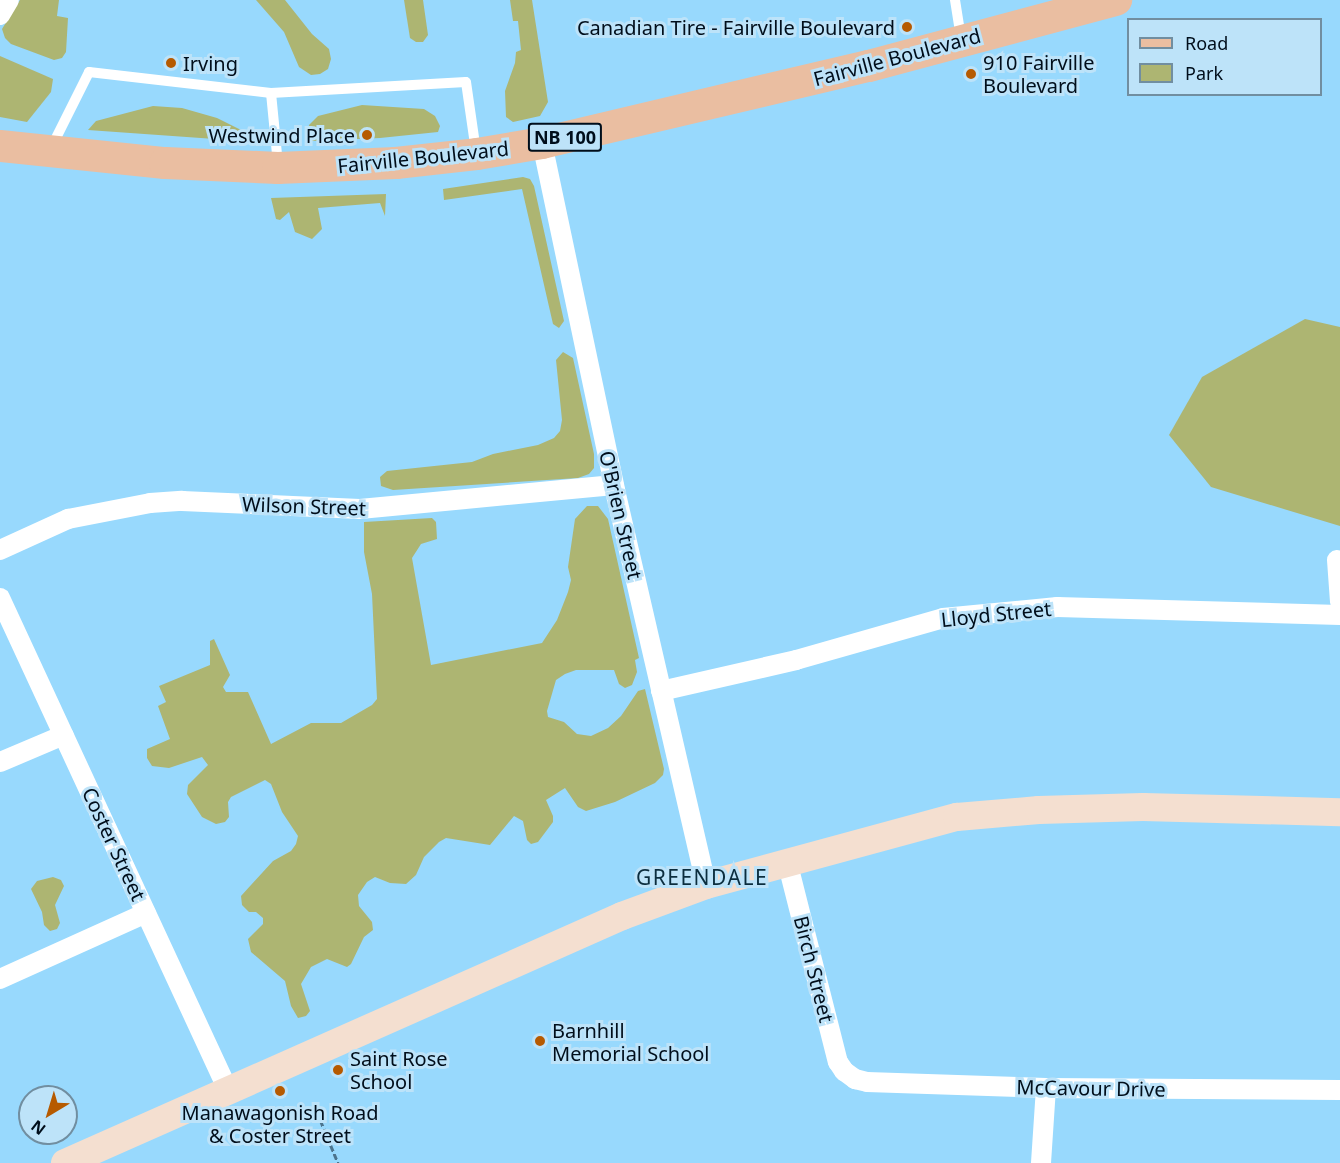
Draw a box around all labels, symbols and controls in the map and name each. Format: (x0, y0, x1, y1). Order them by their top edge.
place label: Canadian Tire - Fairville Boulevard (577, 15, 895, 39)
legend (1127, 18, 1322, 96)
marker: Canadian Tire - Fairville Boulevard (900, 20, 914, 34)
street label: Fairville Boulevard (811, 23, 983, 91)
text: Road (1185, 31, 1228, 55)
place label: Irving (183, 51, 238, 75)
place label: 910 Fairville Boulevard (983, 51, 1094, 98)
marker: Irving (164, 56, 178, 70)
text: Park (1185, 61, 1223, 85)
marker: 910 Fairville Boulevard (964, 67, 978, 81)
road number: NB 100 (528, 122, 602, 152)
place label: Westwind Place (209, 123, 355, 147)
marker: Westwind Place (360, 128, 374, 142)
street label: Fairville Boulevard (336, 136, 510, 178)
street label: O'Brien Street (595, 448, 647, 582)
street label: Wilson Street (242, 492, 366, 520)
street label: Lloyd Street (940, 596, 1052, 632)
street label: Coster Street (77, 784, 151, 904)
district label: GREENDALE (636, 864, 768, 890)
street label: Birch Street (789, 913, 839, 1025)
place label: Barnhill Memorial School (552, 1018, 710, 1065)
marker: Barnhill Memorial School (533, 1034, 547, 1048)
place label: Saint Rose School (350, 1046, 448, 1093)
marker: Saint Rose School (331, 1063, 345, 1077)
street label: McCavour Drive (1016, 1075, 1166, 1101)
marker: Manawagonish Road & Coster Street (273, 1084, 287, 1098)
north arrow (18, 1085, 78, 1145)
place label: Manawagonish Road & Coster Street (182, 1100, 378, 1147)
text: N (26, 1115, 50, 1140)

